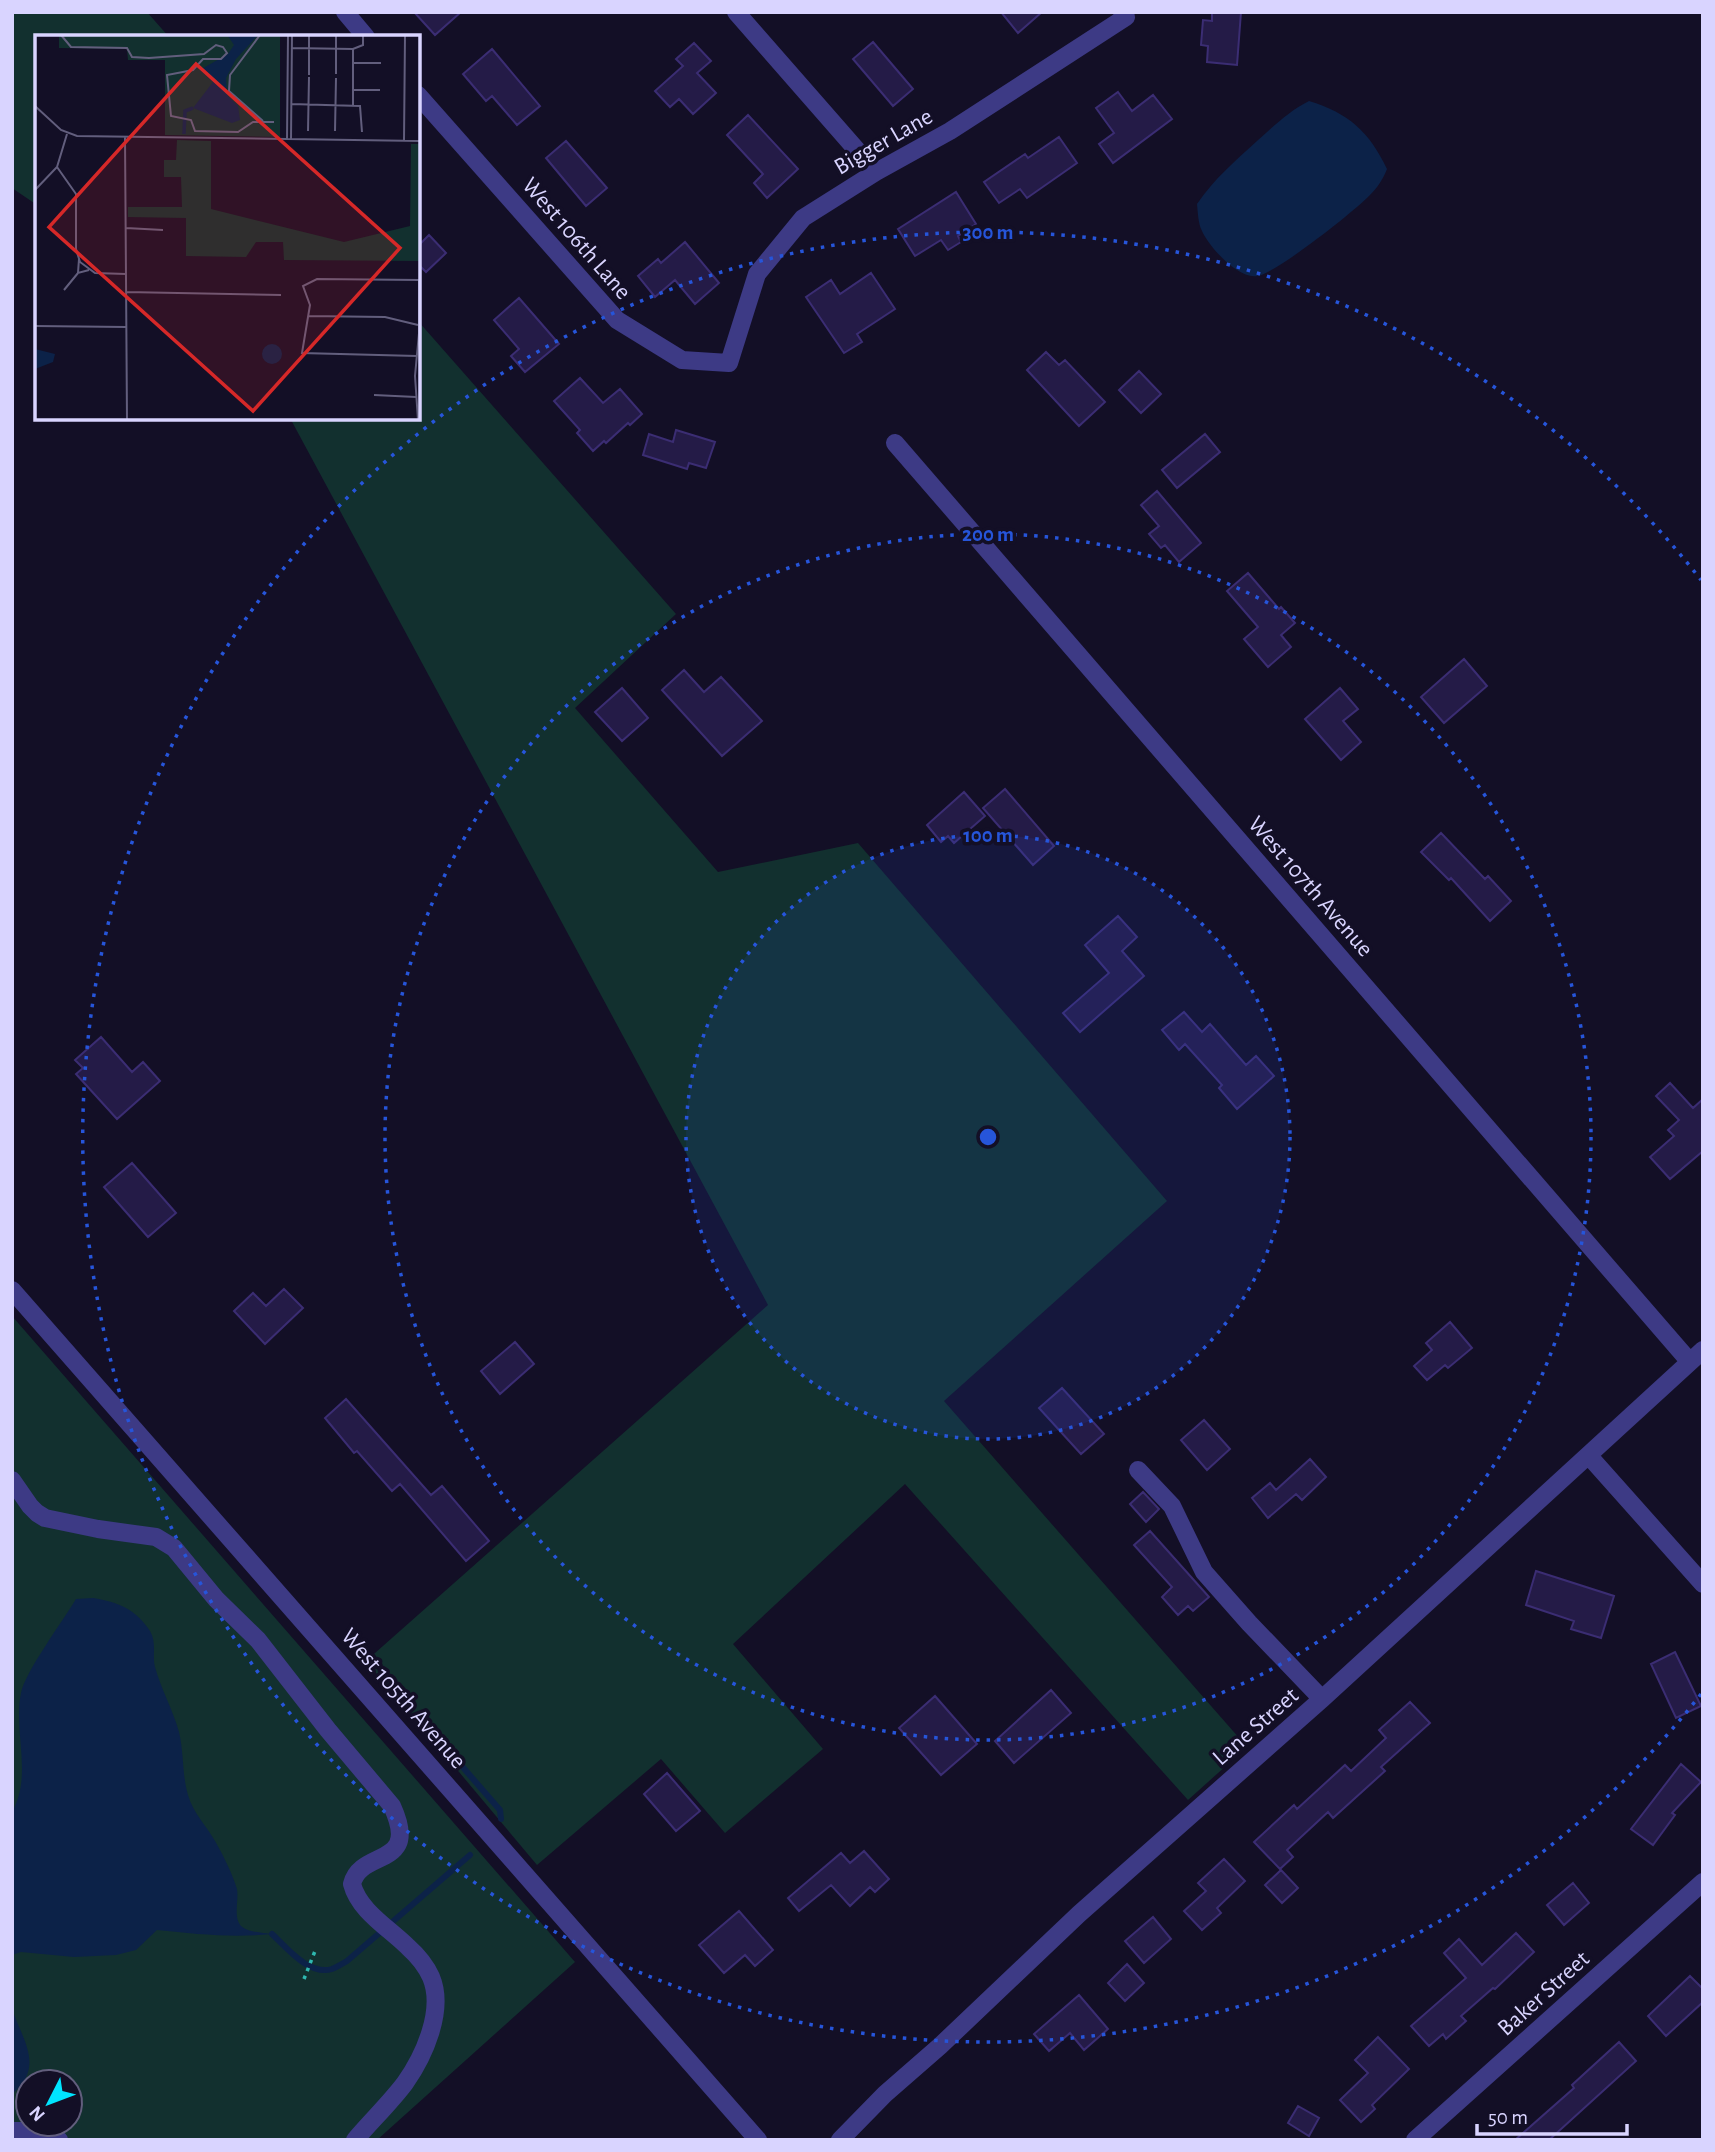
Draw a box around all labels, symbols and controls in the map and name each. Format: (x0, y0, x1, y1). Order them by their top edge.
inset map (35, 35, 420, 420)
street label: Bigger Lane (830, 104, 937, 180)
street label: West 106th Lane (517, 173, 635, 304)
text: 300 m (962, 222, 1014, 243)
text: 200 m (962, 524, 1014, 545)
street label: West 107th Avenue (1243, 812, 1377, 961)
text: 100 m (963, 825, 1013, 846)
centre of rings (976, 1125, 1000, 1149)
street label: West 105th Avenue (336, 1624, 470, 1773)
street label: Lane Street (1208, 1683, 1303, 1770)
street label: Baker Street (1493, 1947, 1594, 2041)
north arrow (14, 2068, 84, 2138)
scale bar (1477, 2092, 1628, 2136)
text: N (26, 2102, 49, 2125)
text: 50 m (1488, 2107, 1528, 2128)

